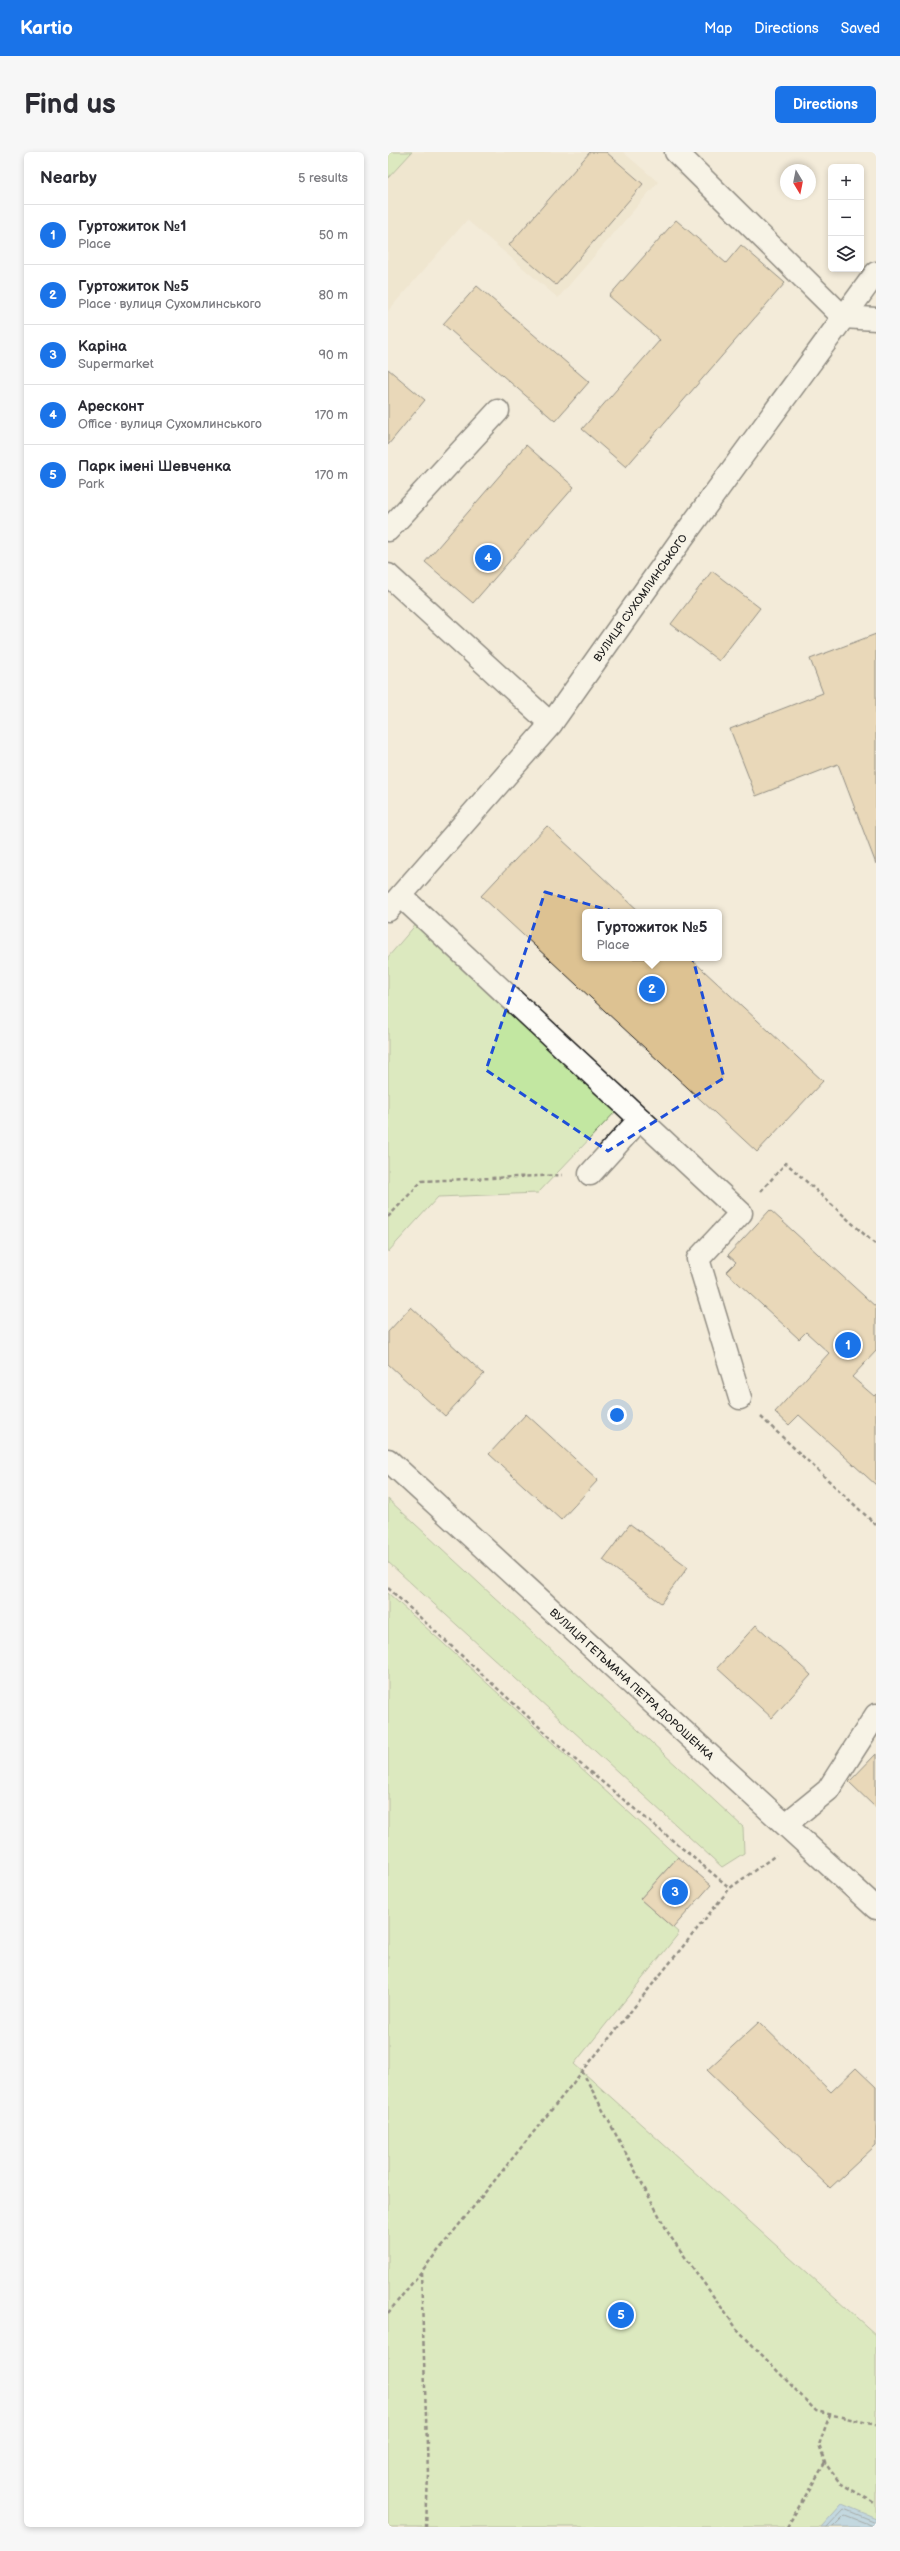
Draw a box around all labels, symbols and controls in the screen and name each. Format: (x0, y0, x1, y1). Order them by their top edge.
text: Kartio (20, 17, 73, 40)
text: Map (704, 20, 732, 37)
text: Directions (754, 20, 819, 37)
text: Saved (841, 20, 880, 37)
button: Directions (775, 86, 876, 123)
text: Find us (24, 88, 116, 121)
north arrow (780, 164, 816, 200)
map controls (828, 164, 864, 272)
button: + (828, 164, 864, 200)
text: Nearby (40, 168, 97, 188)
text: 5 results (298, 170, 348, 186)
button: − (828, 200, 864, 236)
text: Гуртожиток №1 (78, 217, 186, 236)
text: 1 (50, 227, 56, 243)
text: 50 m (319, 227, 348, 243)
text: Place (78, 236, 111, 252)
button: layers (828, 236, 864, 272)
text: Гуртожиток №5 (78, 277, 189, 296)
text: 2 (49, 287, 57, 303)
text: 80 m (319, 287, 348, 303)
text: Place · вулиця Сухомлинського (78, 296, 261, 312)
text: Каріна (78, 337, 127, 356)
text: 3 (49, 347, 57, 363)
text: 90 m (319, 347, 348, 363)
text: Supermarket (78, 356, 154, 372)
text: Аресконт (78, 397, 144, 416)
text: 4 (49, 407, 57, 423)
text: 170 m (315, 407, 348, 423)
text: Office · вулиця Сухомлинського (78, 416, 262, 432)
text: Парк імені Шевченка (78, 457, 231, 476)
text: 5 (49, 467, 57, 483)
text: 170 m (315, 467, 348, 483)
text: Park (78, 476, 104, 492)
street label: ВУЛИЦЯ СУХОМЛИНСЬКОГО (591, 532, 690, 664)
pin: 4 (475, 543, 501, 573)
popup (582, 909, 722, 961)
text: Гуртожиток №5 (597, 918, 707, 937)
text: Place (597, 937, 630, 953)
pin: 2 (639, 974, 665, 1004)
pin: 1 (835, 1330, 861, 1360)
your location (607, 1405, 627, 1425)
street label: ВУЛИЦЯ ГЕТЬМАНА ПЕТРА ДОРОШЕНКА (547, 1606, 716, 1763)
pin: 3 (662, 1877, 688, 1907)
pin: 5 (608, 2300, 634, 2330)

